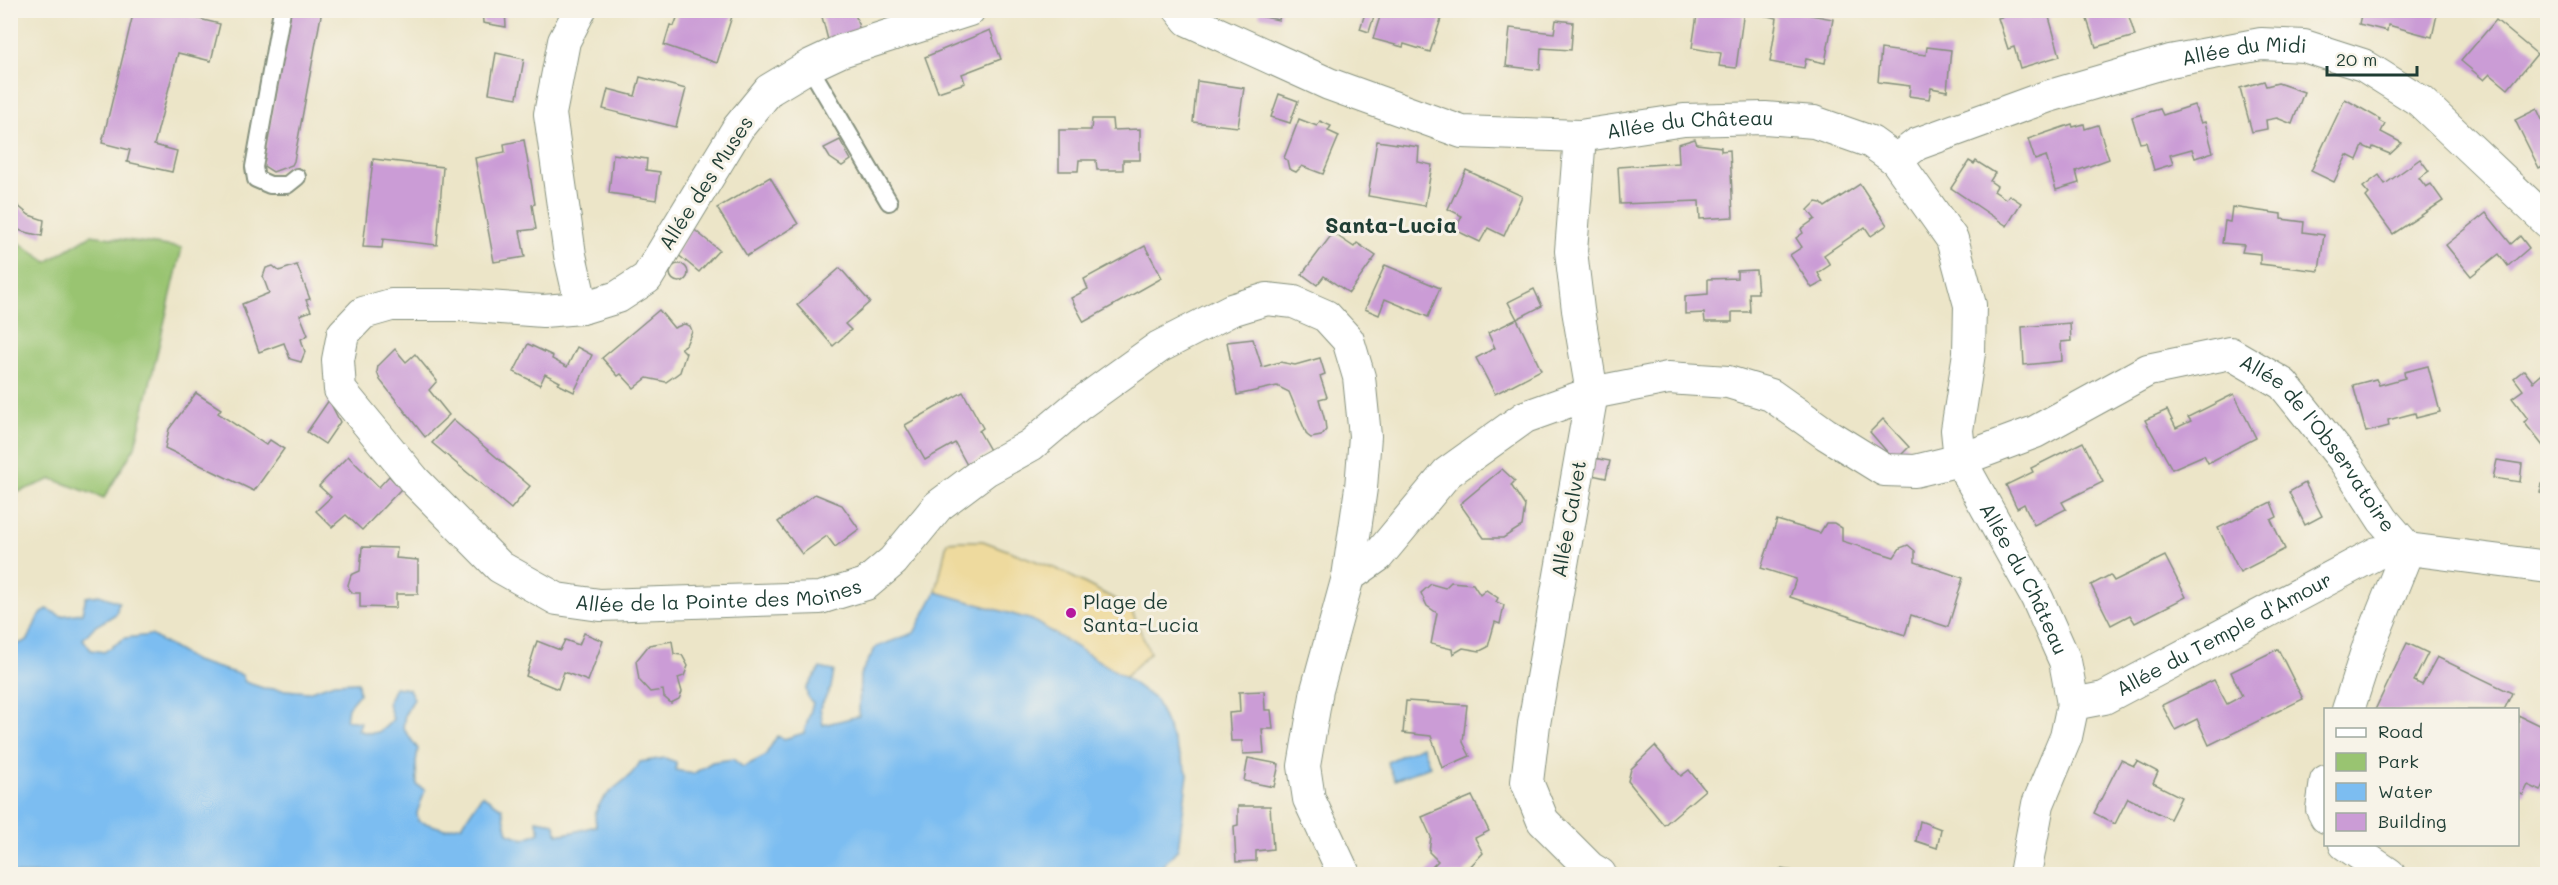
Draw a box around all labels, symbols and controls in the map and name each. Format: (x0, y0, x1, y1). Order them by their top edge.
street label: Allée du Midi (2179, 30, 2307, 71)
scale bar (2327, 39, 2417, 77)
text: 20 m (2336, 47, 2377, 71)
street label: Allée du Château (1605, 104, 1775, 144)
street label: Allée des Muses (652, 110, 758, 254)
district label: Santa-Lucia (1325, 210, 1457, 239)
street label: Allée de l'Observatoire (2236, 348, 2402, 537)
street label: Allée Calvet (1545, 458, 1591, 579)
street label: Allée du Château (1974, 498, 2074, 658)
street label: Allée du Temple d'Amour (2111, 565, 2336, 701)
street label: Allée de la Pointe des Moines (574, 572, 865, 617)
place label: Plage de Santa-Lucia (1083, 588, 1199, 637)
marker: Plage de Santa-Lucia (1064, 606, 1078, 620)
legend (2324, 708, 2519, 846)
text: Road (2378, 719, 2423, 743)
text: Park (2378, 749, 2419, 773)
text: Water (2378, 779, 2433, 803)
text: Building (2378, 809, 2446, 833)

